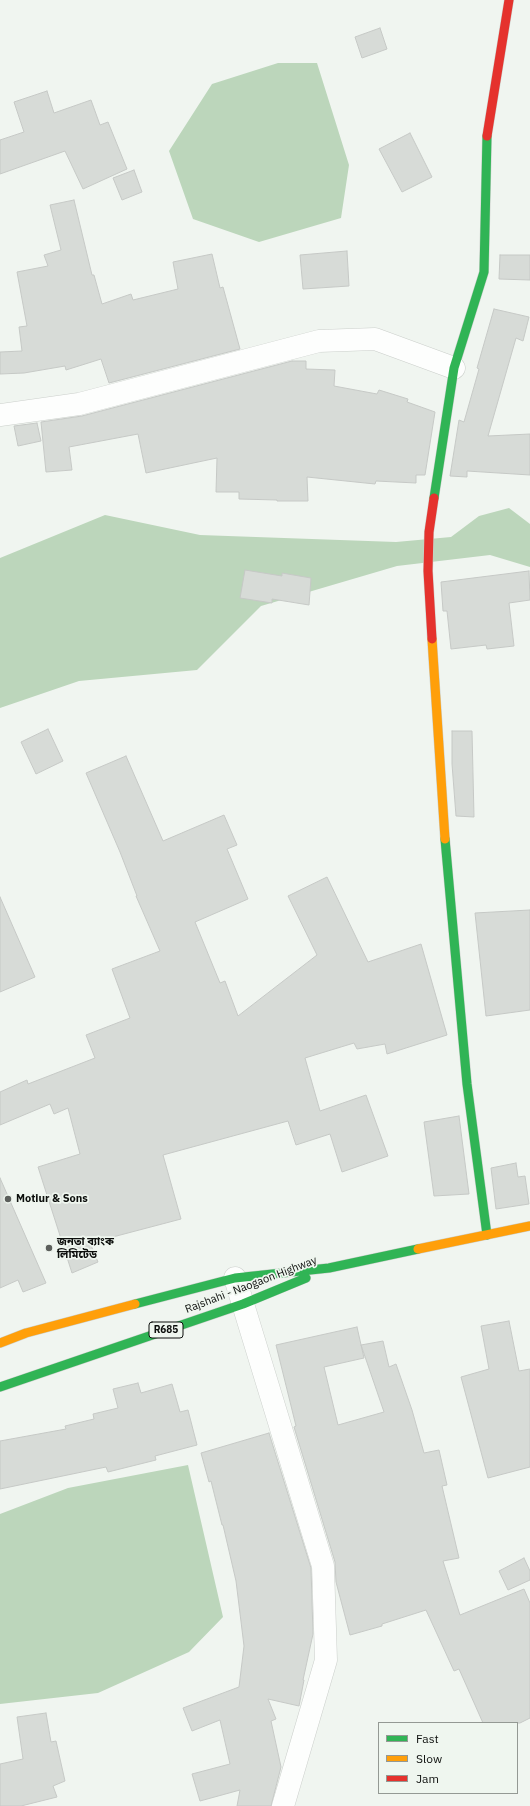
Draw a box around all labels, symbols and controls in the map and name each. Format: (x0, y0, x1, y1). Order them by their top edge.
place label: Motiur & Sons (16, 1192, 88, 1206)
marker: Motiur & Sons (3, 1194, 13, 1204)
place label: জনতা ব্যাংক লিমিটেড (57, 1235, 114, 1261)
marker: জনতা ব্যাংক লিমিটেড (44, 1243, 54, 1253)
street label: Rajshahi - Naogaon Highway (183, 1254, 319, 1316)
road number: R685 (149, 1322, 183, 1338)
legend (378, 1722, 518, 1794)
text: Fast (416, 1731, 439, 1746)
text: Slow (416, 1751, 442, 1766)
text: Jam (416, 1771, 439, 1786)

